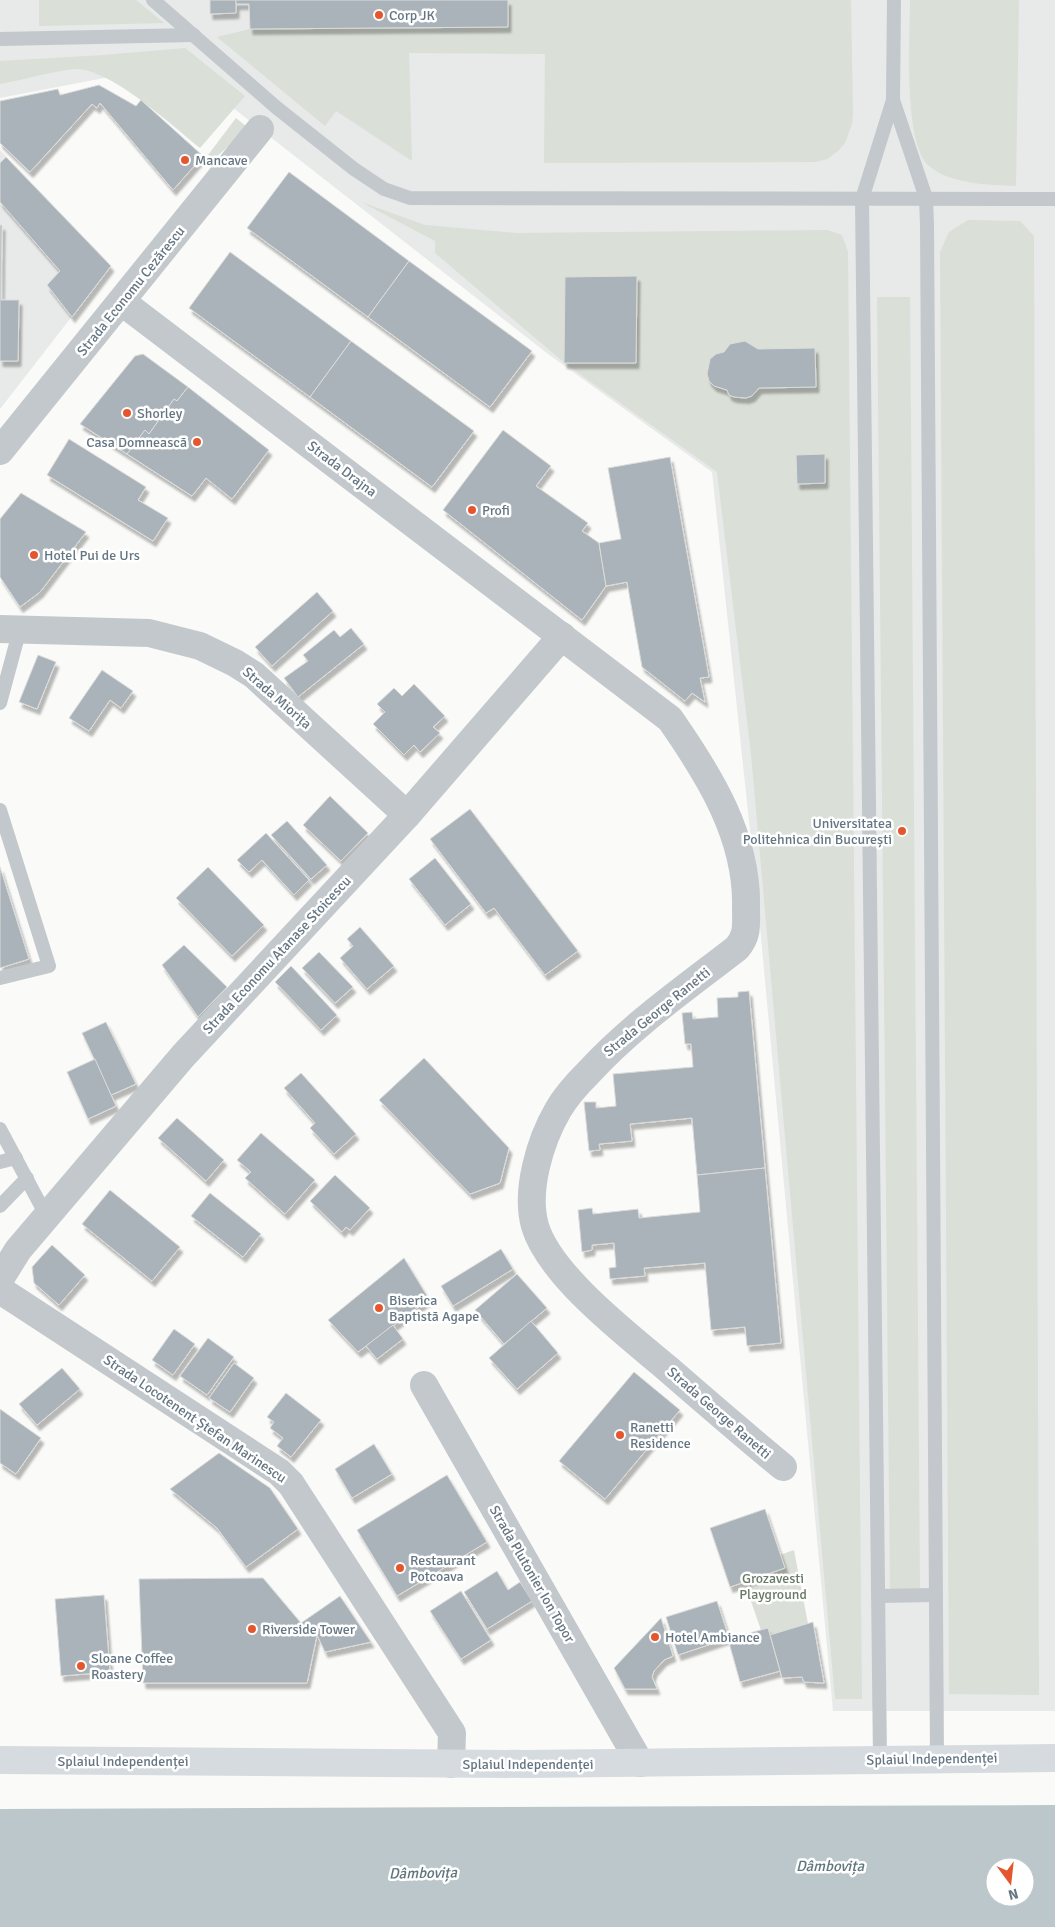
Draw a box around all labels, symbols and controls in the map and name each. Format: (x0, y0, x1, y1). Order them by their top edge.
place label: Corp JK (389, 7, 436, 24)
marker: Corp JK (373, 9, 385, 21)
place label: Mancave (195, 152, 248, 169)
marker: Mancave (179, 154, 191, 166)
street label: Strada Economu Cezărescu (74, 223, 188, 359)
place label: Shorley (137, 405, 183, 422)
marker: Shorley (121, 407, 133, 419)
place label: Casa Domnească (86, 434, 187, 451)
marker: Casa Domnească (191, 436, 203, 448)
street label: Strada Drajna (304, 437, 380, 501)
place label: Profi (482, 502, 510, 519)
marker: Profi (466, 504, 478, 516)
place label: Hotel Pui de Urs (44, 547, 140, 564)
marker: Hotel Pui de Urs (28, 549, 40, 561)
street label: Strada Miorița (239, 663, 315, 733)
place label: Universitatea Politehnica din București (743, 815, 892, 848)
marker: Universitatea Politehnica din București (896, 825, 908, 837)
street label: Strada Economu Atanase Stoicescu (199, 873, 355, 1037)
street label: Strada George Ranetti (600, 964, 714, 1060)
place label: Biserica Baptistă Agape (389, 1292, 479, 1325)
marker: Biserica Baptistă Agape (373, 1302, 385, 1314)
street label: Strada Locotenent Ștefan Marinescu (100, 1351, 290, 1487)
street label: Strada George Ranetti (664, 1363, 774, 1463)
place label: Ranetti Residence (630, 1419, 691, 1452)
marker: Ranetti Residence (614, 1429, 626, 1441)
street label: Strada Plutonier Ion Topor (486, 1502, 579, 1646)
place label: Restaurant Potcoava (410, 1552, 476, 1585)
marker: Restaurant Potcoava (394, 1562, 406, 1574)
park label: Grozavesti Playground (739, 1570, 807, 1603)
place label: Riverside Tower (262, 1621, 356, 1638)
marker: Riverside Tower (246, 1623, 258, 1635)
place label: Hotel Ambiance (665, 1629, 760, 1646)
marker: Hotel Ambiance (649, 1631, 661, 1643)
place label: Sloane Coffee Roastery (91, 1650, 173, 1683)
marker: Sloane Coffee Roastery (75, 1660, 87, 1672)
street label: Splaiul Independenței (866, 1749, 998, 1769)
street label: Splaiul Independenței (58, 1753, 188, 1770)
street label: Splaiul Independenței (463, 1756, 593, 1773)
water label: Dâmbovița (796, 1857, 864, 1875)
north arrow (985, 1857, 1035, 1907)
water label: Dâmbovița (389, 1863, 458, 1883)
text: N (1006, 1885, 1020, 1904)

